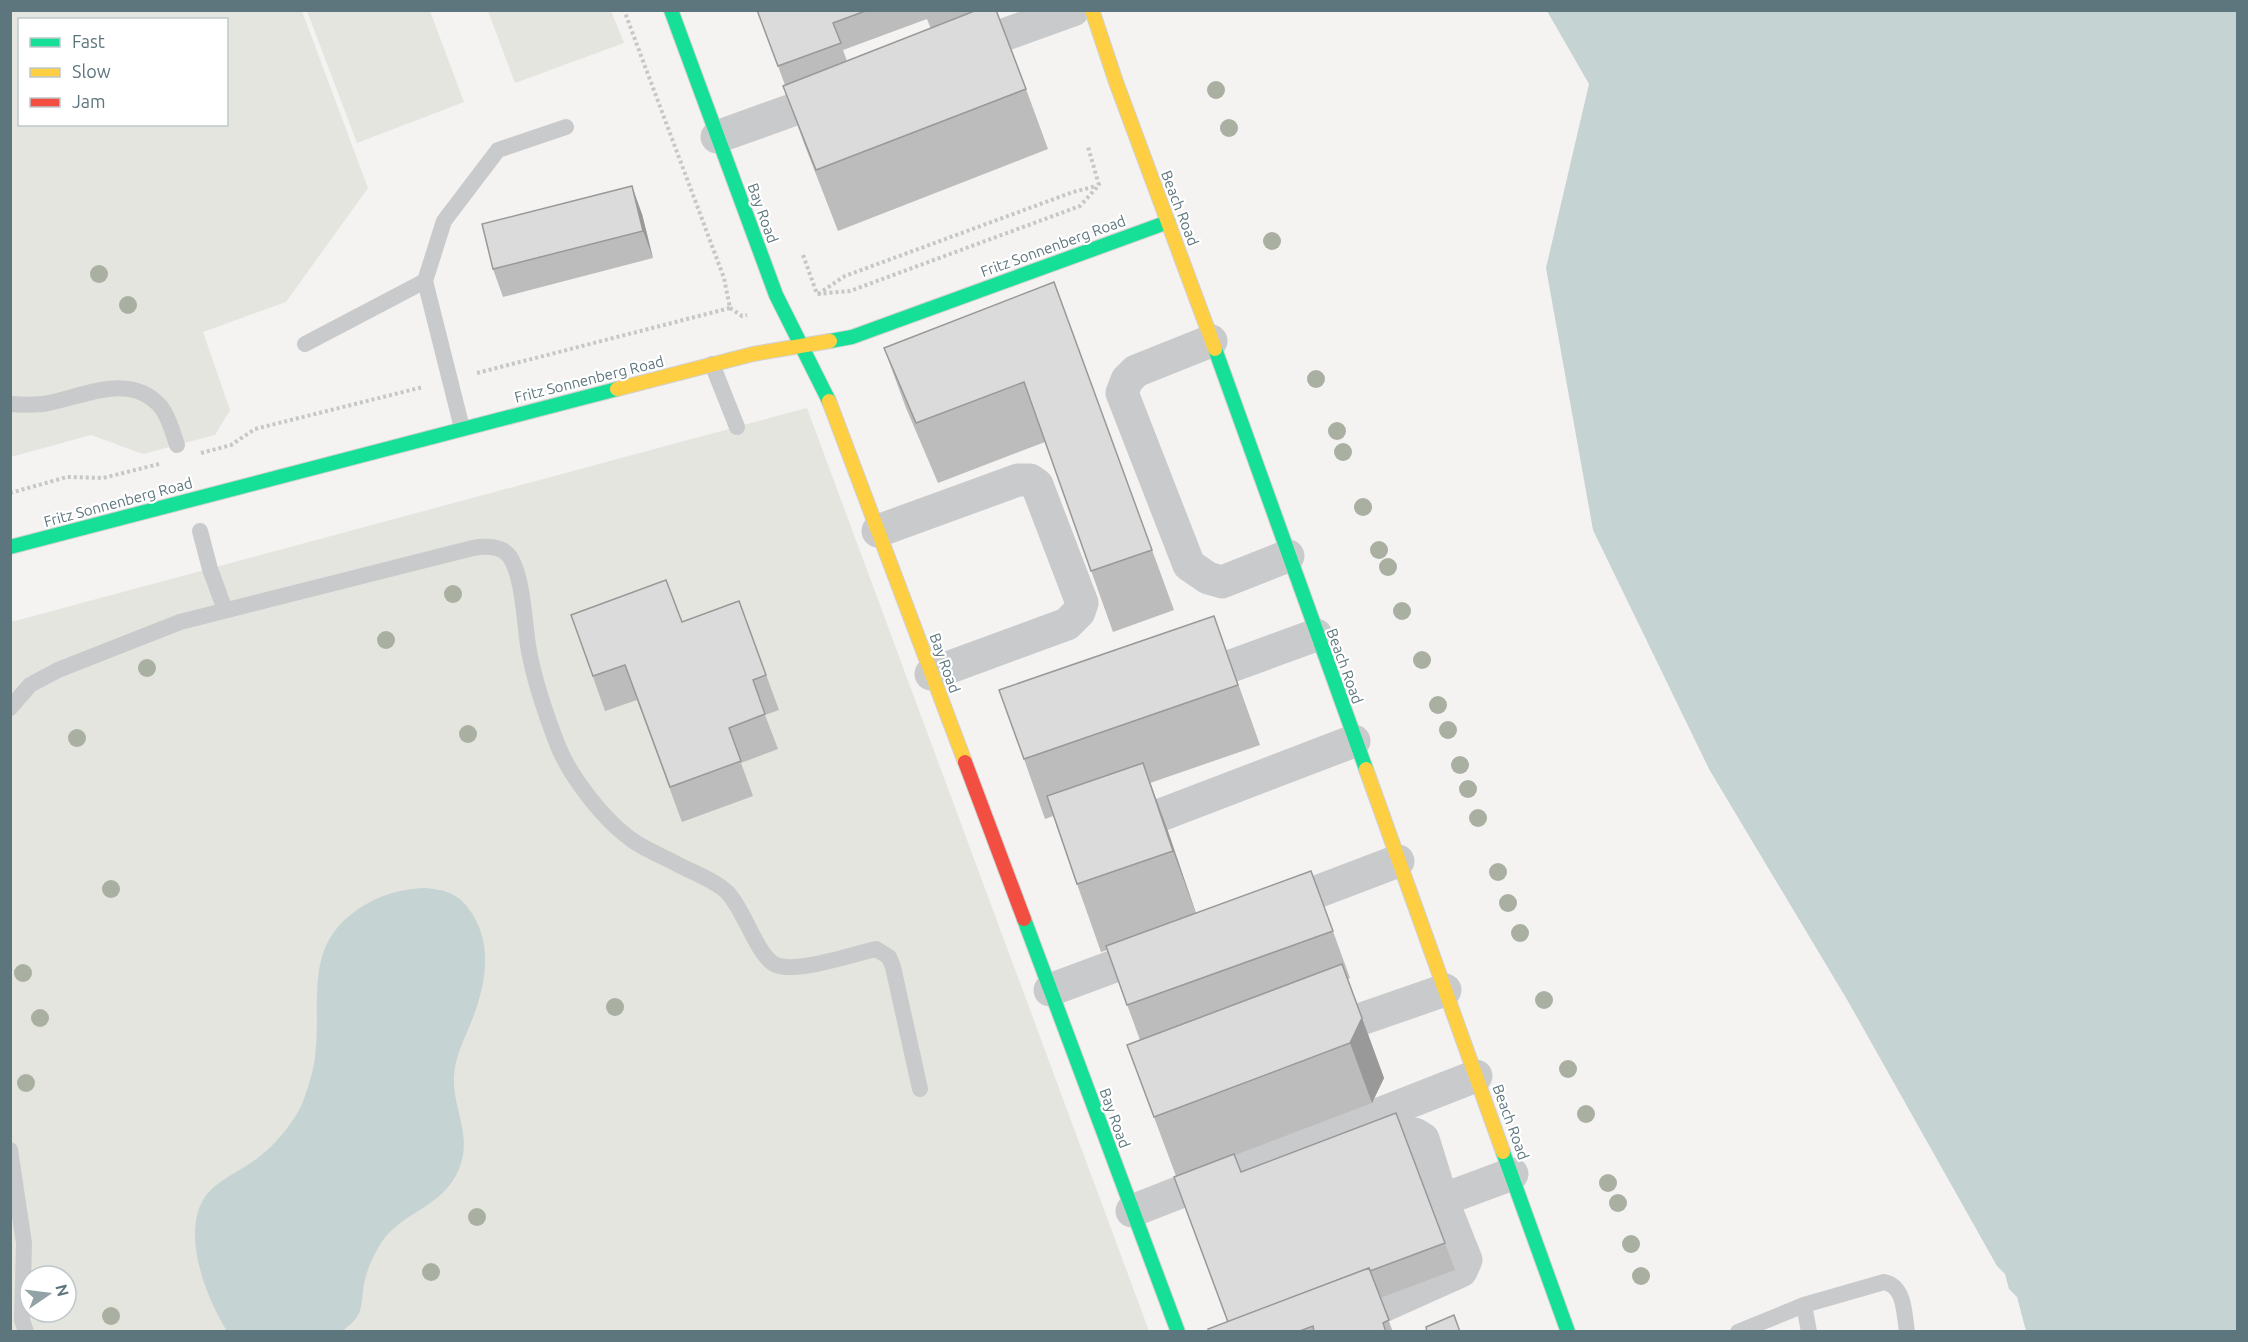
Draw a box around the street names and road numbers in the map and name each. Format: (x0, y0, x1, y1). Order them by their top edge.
street label: Beach Road (1158, 168, 1202, 248)
street label: Bay Road (744, 181, 782, 245)
street label: Fritz Sonnenberg Road (978, 212, 1128, 280)
street label: Fritz Sonnenberg Road (513, 352, 665, 406)
street label: Fritz Sonnenberg Road (42, 474, 194, 530)
street label: Beach Road (1323, 626, 1367, 706)
street label: Bay Road (926, 631, 964, 695)
street label: Beach Road (1489, 1082, 1533, 1162)
street label: Bay Road (1096, 1086, 1134, 1150)

